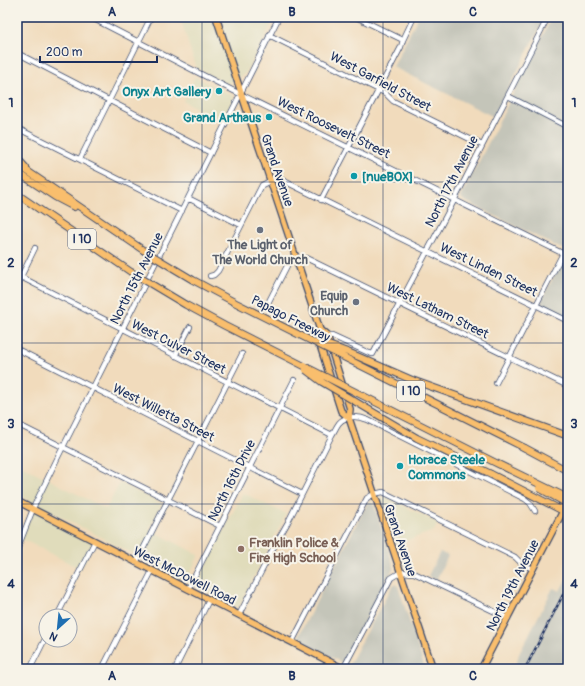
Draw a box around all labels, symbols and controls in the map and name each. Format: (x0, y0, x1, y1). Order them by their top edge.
text: A (108, 4, 117, 20)
text: B (288, 4, 296, 20)
text: C (469, 4, 477, 20)
scale bar (40, 38, 157, 64)
text: 200 m (46, 45, 83, 60)
street label: West Garfield Street (327, 48, 435, 116)
place label: Onyx Art Gallery (122, 84, 211, 100)
marker: Onyx Art Gallery (214, 86, 224, 96)
street label: West Roosevelt Street (274, 94, 393, 163)
text: 1 (8, 95, 14, 111)
text: 1 (571, 95, 577, 111)
place label: Grand Arthaus (183, 110, 261, 126)
marker: Grand Arthaus (264, 112, 274, 122)
street label: Grand Avenue (257, 132, 297, 209)
street label: North 17th Avenue (422, 132, 482, 230)
place label: [nueBOX] (362, 169, 413, 185)
marker: [nueBOX] (349, 171, 359, 181)
marker: The Light of The World Church (255, 225, 265, 235)
road number: I 10 (68, 229, 96, 249)
street label: North 15th Avenue (107, 229, 167, 327)
place label: The Light of The World Church (211, 237, 308, 268)
street label: West Linden Street (437, 239, 541, 301)
text: 2 (7, 255, 15, 271)
text: 2 (570, 255, 578, 271)
street label: West Latham Street (384, 279, 492, 343)
place label: Equip Church (310, 288, 348, 319)
street label: Papago Freeway (248, 292, 333, 346)
marker: Equip Church (351, 297, 361, 307)
street label: West Culver Street (129, 316, 229, 378)
street label: West Willetta Street (110, 380, 218, 446)
road number: I 10 (397, 381, 425, 401)
text: 3 (7, 416, 15, 432)
text: 3 (570, 416, 578, 432)
street label: North 16th Drive (205, 437, 260, 524)
place label: Horace Steele Commons (408, 452, 485, 483)
marker: Horace Steele Commons (395, 461, 405, 471)
street label: Grand Avenue (380, 502, 420, 579)
place label: Franklin Police & Fire High School (249, 535, 339, 566)
street label: North 19th Avenue (483, 537, 543, 634)
street label: West McDowell Road (130, 543, 239, 609)
marker: Franklin Police & Fire High School (236, 544, 246, 554)
text: 4 (7, 576, 15, 592)
text: 4 (570, 576, 578, 592)
north arrow (38, 608, 78, 648)
text: N (47, 629, 60, 644)
text: A (108, 668, 117, 684)
text: B (288, 668, 296, 684)
text: C (469, 668, 477, 684)

